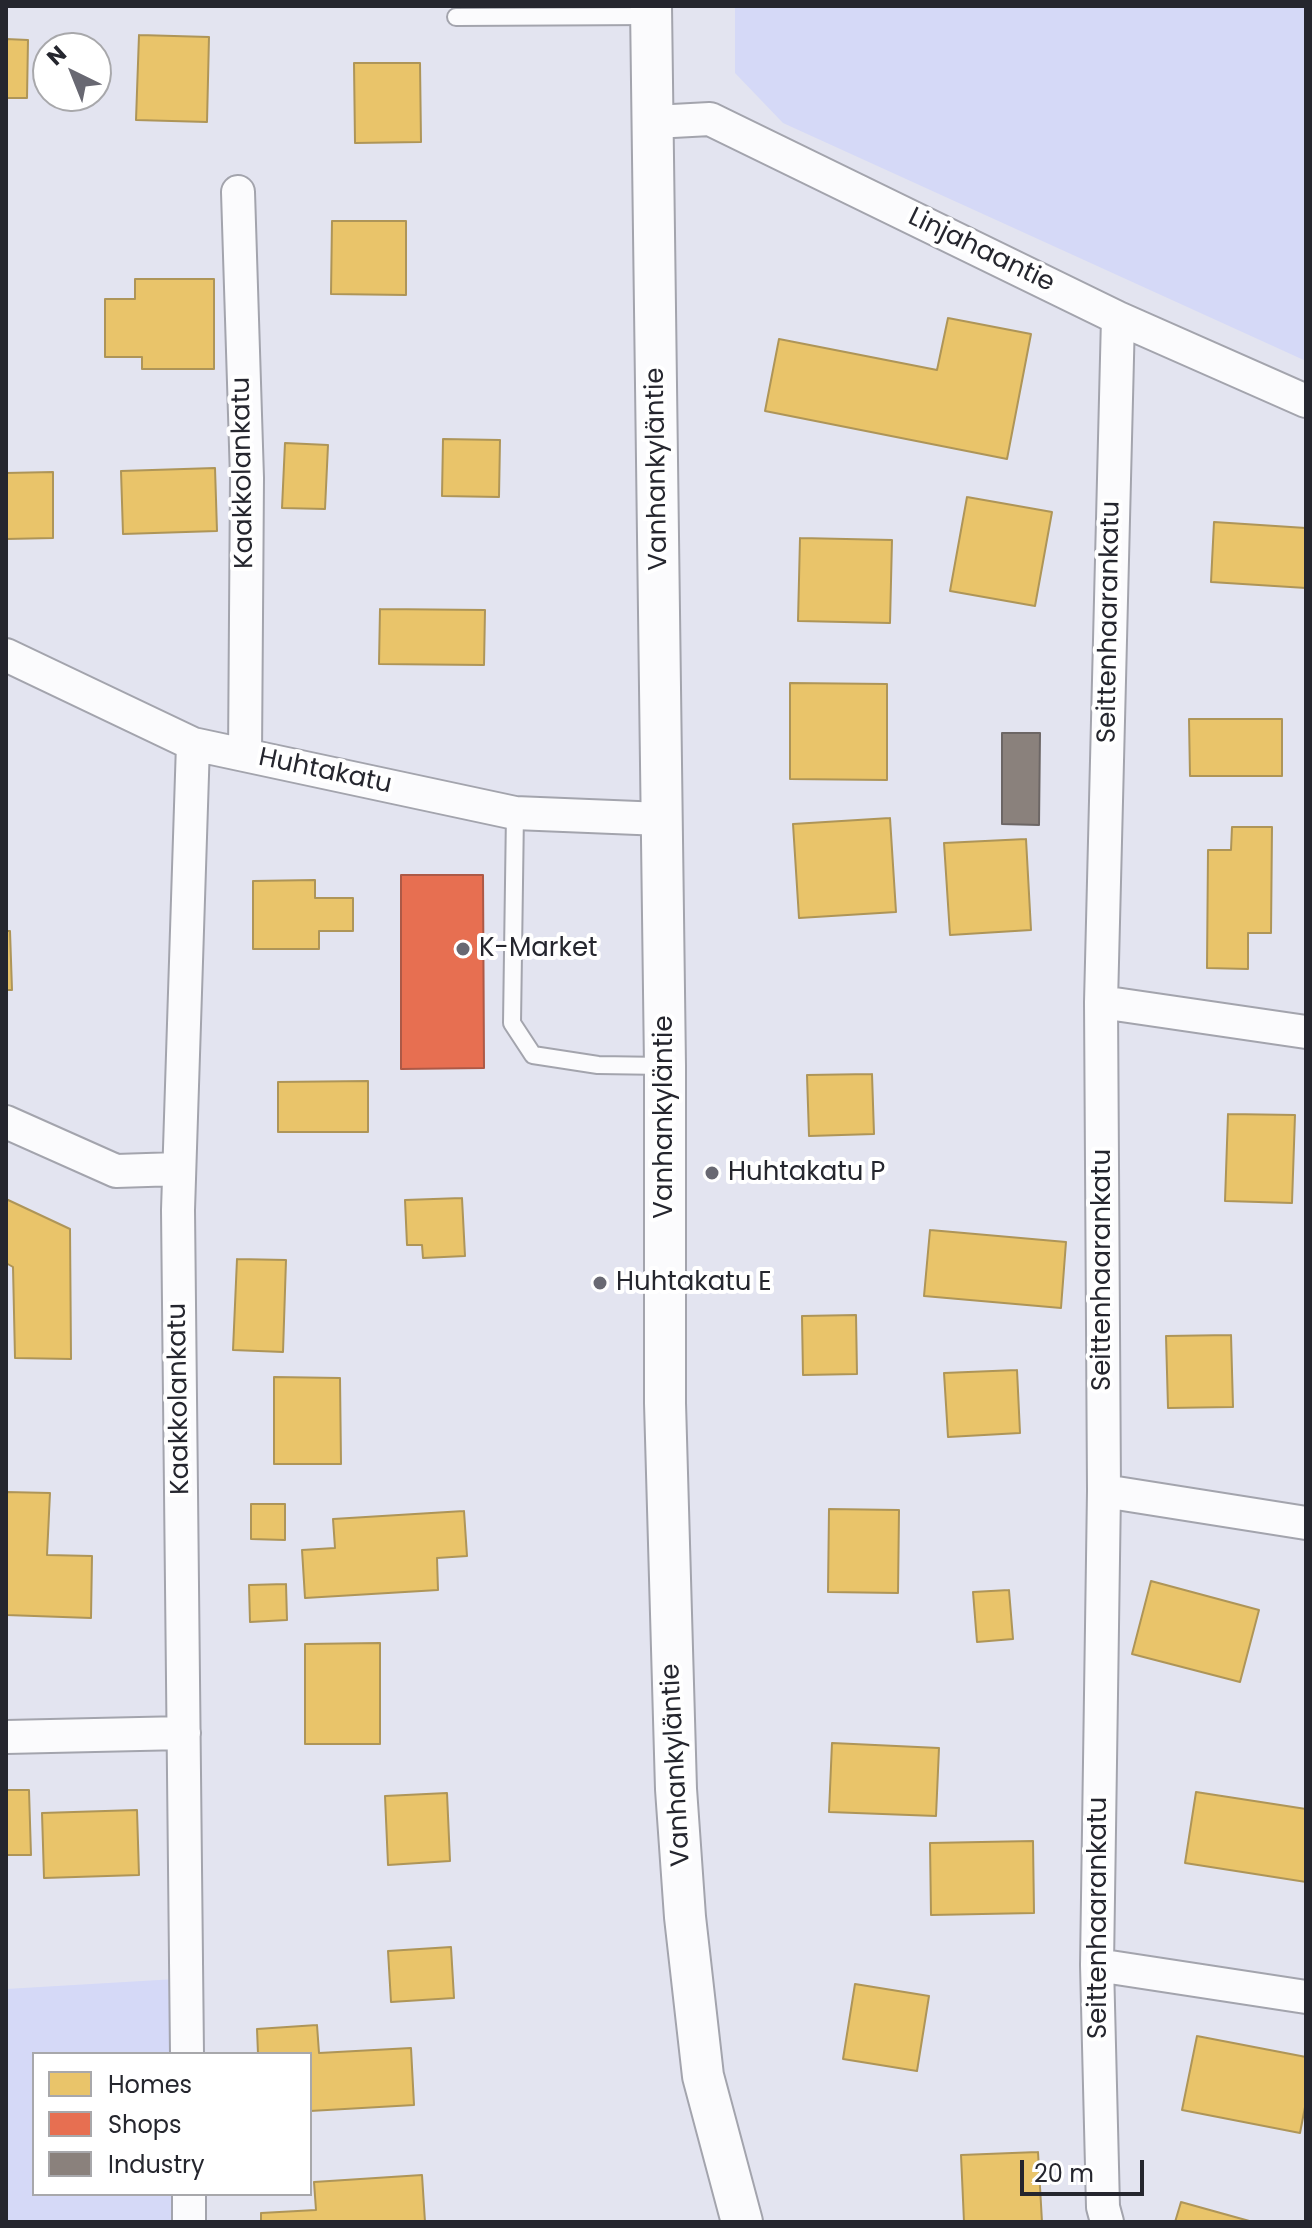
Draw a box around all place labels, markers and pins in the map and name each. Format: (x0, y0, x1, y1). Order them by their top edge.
place label: K-Market (479, 933, 598, 965)
marker: K-Market (454, 940, 472, 958)
place label: Huhtakatu P (728, 1157, 885, 1189)
marker: Huhtakatu P (703, 1164, 721, 1182)
place label: Huhtakatu E (616, 1267, 772, 1299)
marker: Huhtakatu E (591, 1274, 609, 1292)

